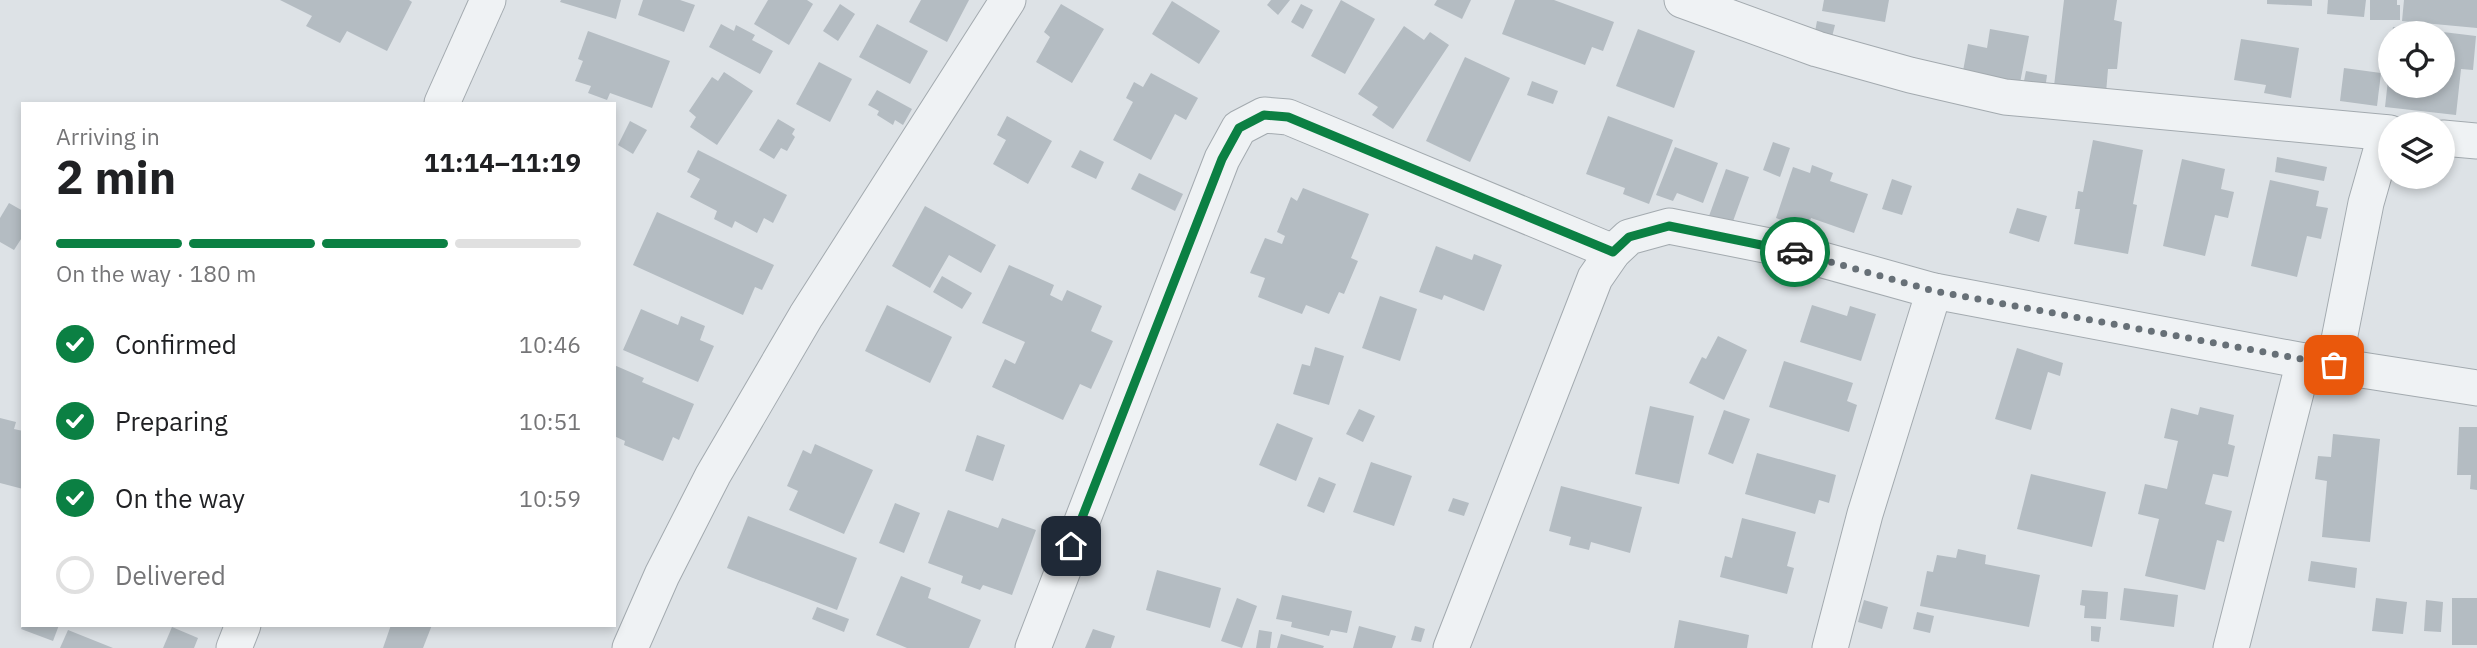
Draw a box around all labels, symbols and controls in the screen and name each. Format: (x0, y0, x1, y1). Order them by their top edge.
map controls (2378, 21, 2455, 189)
button: locate (2378, 21, 2455, 98)
button: layers (2378, 112, 2455, 189)
text: Arriving in (56, 121, 160, 151)
text: 11:14–11:19 (424, 145, 581, 179)
text: 2 min (56, 147, 176, 207)
courier (1760, 217, 1830, 287)
icon: car (1776, 233, 1814, 271)
text: On the way · 180 m (56, 258, 256, 288)
icon: check (56, 325, 94, 363)
text: Confirmed (115, 327, 237, 361)
text: 10:46 (519, 329, 581, 359)
pin (2304, 335, 2364, 395)
icon: bag (2315, 346, 2353, 384)
icon: check (56, 402, 94, 440)
text: Preparing (115, 404, 228, 438)
text: 10:51 (519, 406, 581, 436)
icon: check (56, 479, 94, 517)
text: On the way (115, 481, 245, 515)
text: 10:59 (519, 483, 581, 513)
pin (1041, 516, 1101, 576)
icon: home (1052, 527, 1090, 565)
text: Delivered (115, 558, 226, 592)

